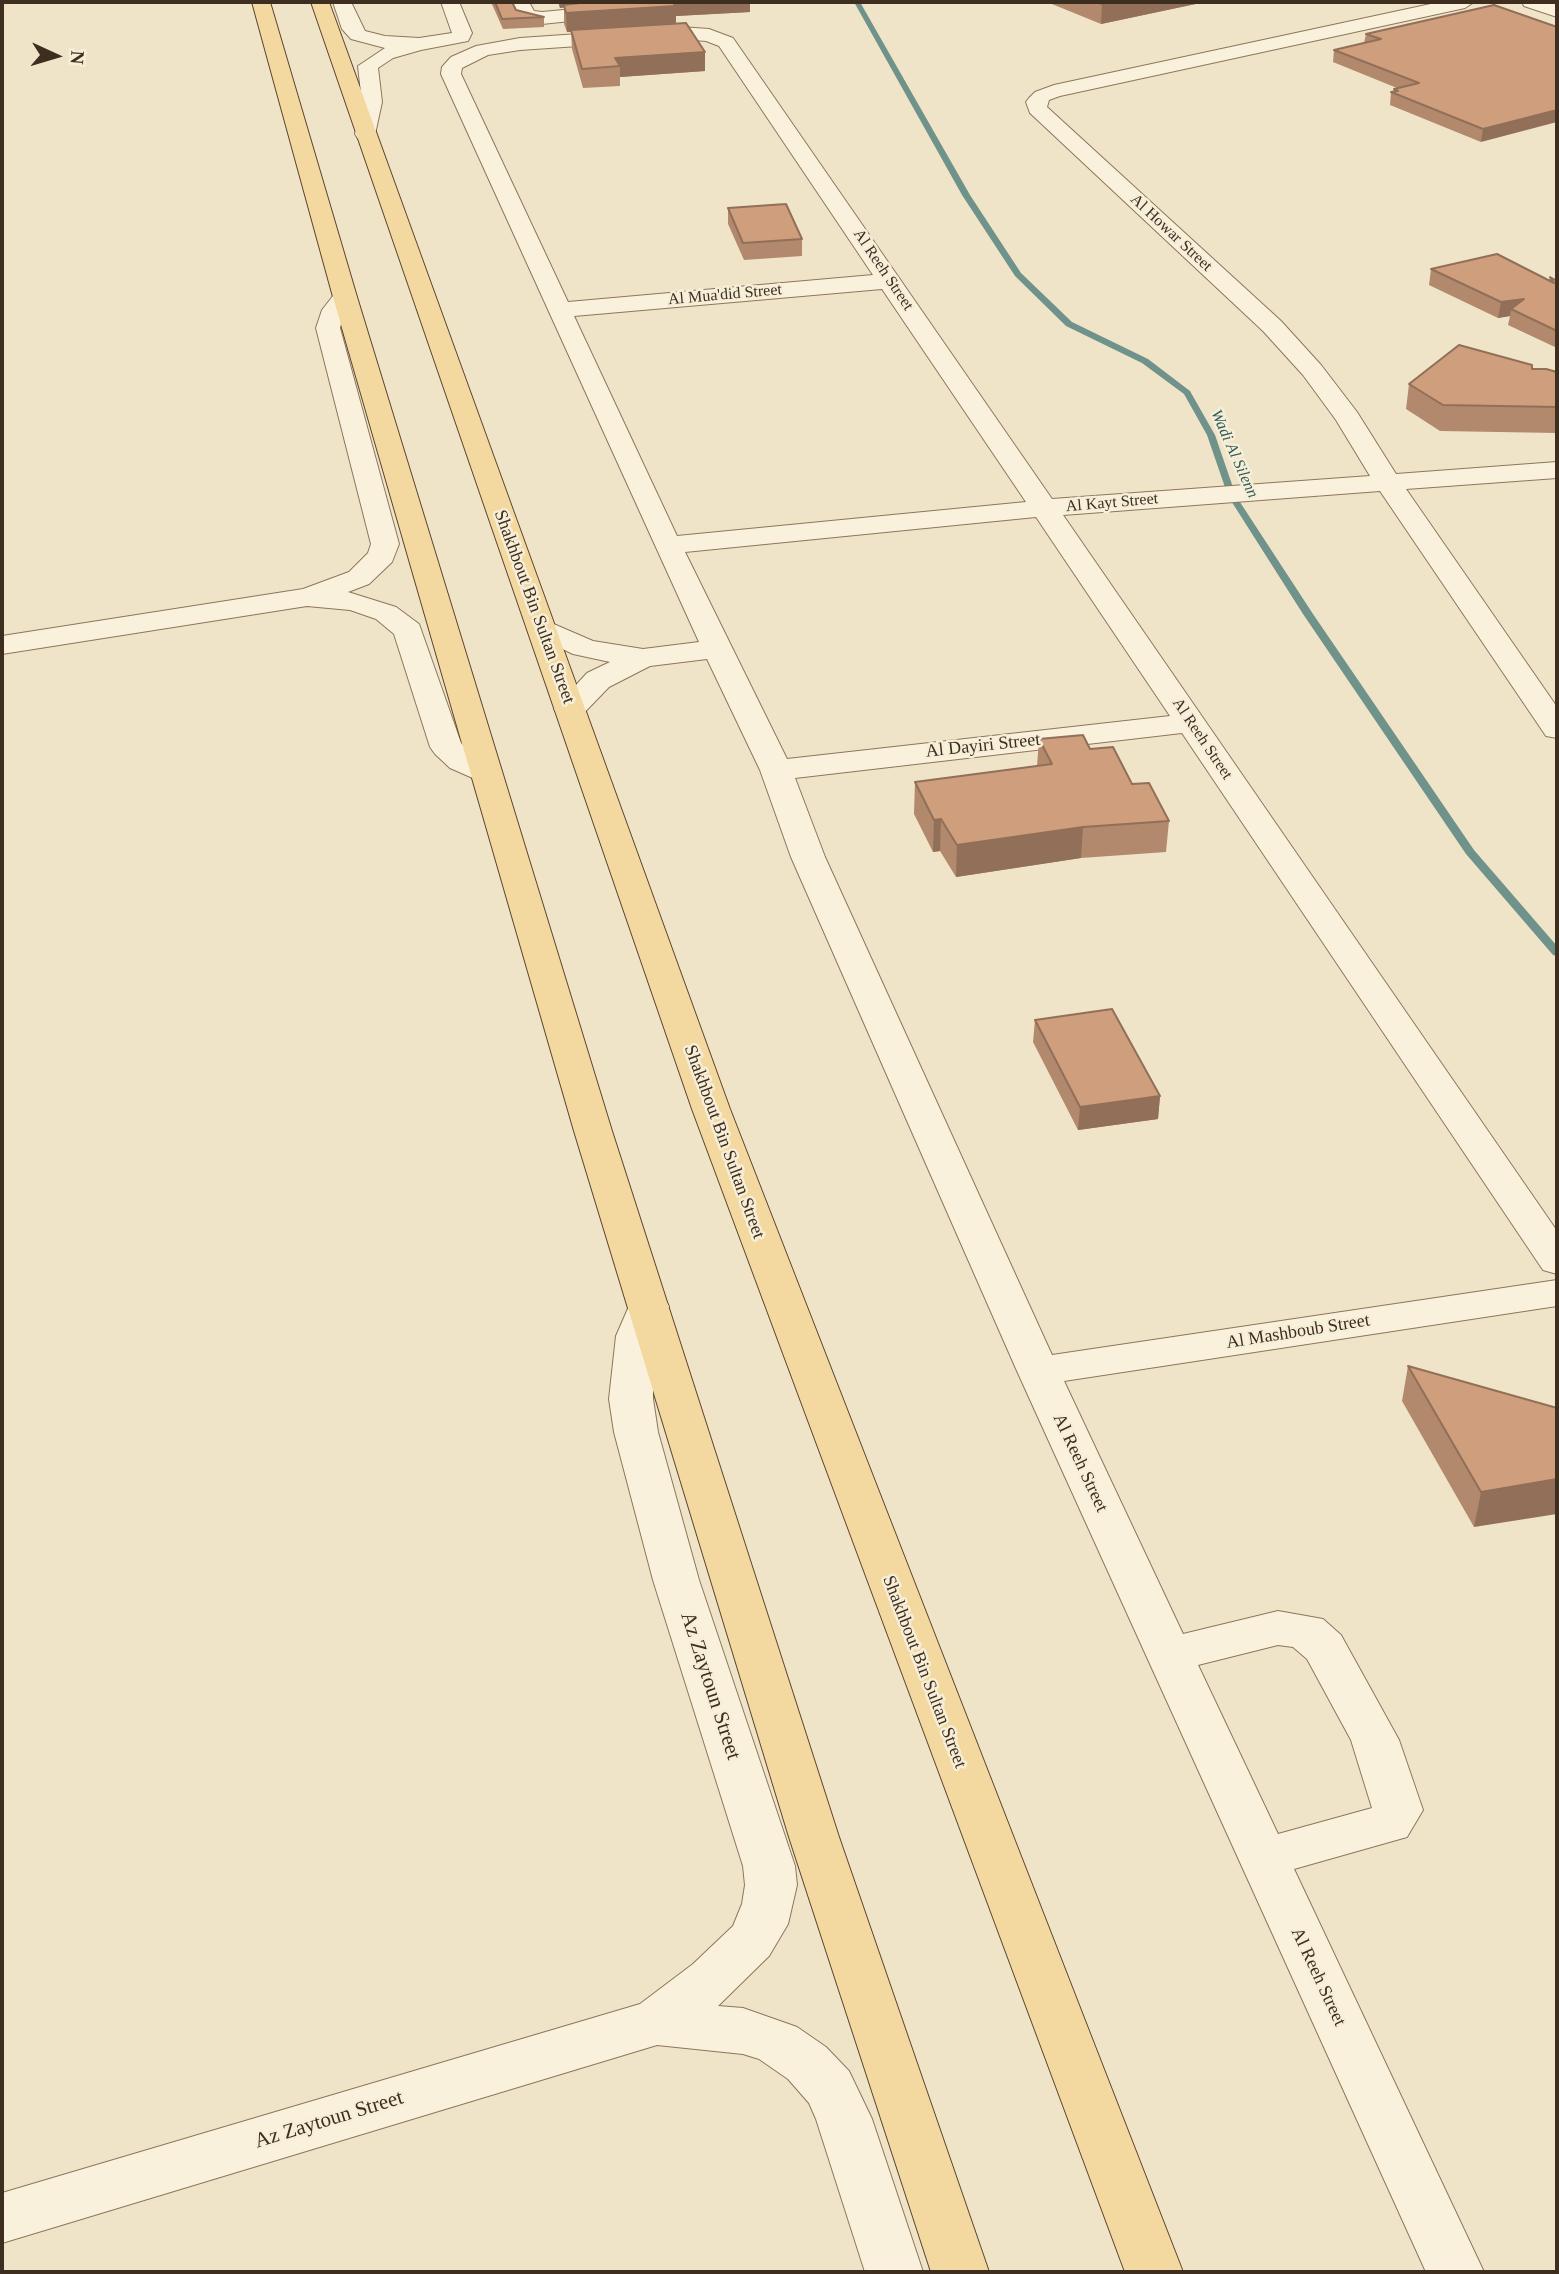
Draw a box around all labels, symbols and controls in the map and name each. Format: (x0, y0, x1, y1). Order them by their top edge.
north arrow (21, 21, 91, 91)
text: N (66, 50, 88, 65)
street label: Al Howar Street (1126, 190, 1216, 276)
street label: Al Reeh Street (849, 226, 917, 314)
street label: Al Mua'did Street (667, 280, 783, 310)
water label: Wadi Al Silenn (1206, 407, 1262, 501)
street label: Al Kayt Street (1065, 489, 1159, 517)
street label: Shakhbout Bin Sultan Street (489, 507, 579, 707)
street label: Al Reeh Street (1168, 695, 1236, 783)
street label: Al Dayiri Street (925, 729, 1041, 763)
street label: Shakhbout Bin Sultan Street (679, 1042, 769, 1242)
street label: Al Mashboub Street (1225, 1310, 1371, 1354)
street label: Al Reeh Street (1048, 1410, 1112, 1516)
street label: Shakhbout Bin Sultan Street (877, 1573, 971, 1771)
street label: Az Zaytoun Street (674, 1609, 746, 1763)
street label: Al Reeh Street (1286, 1924, 1350, 2030)
street label: Az Zaytoun Street (252, 2085, 406, 2155)

